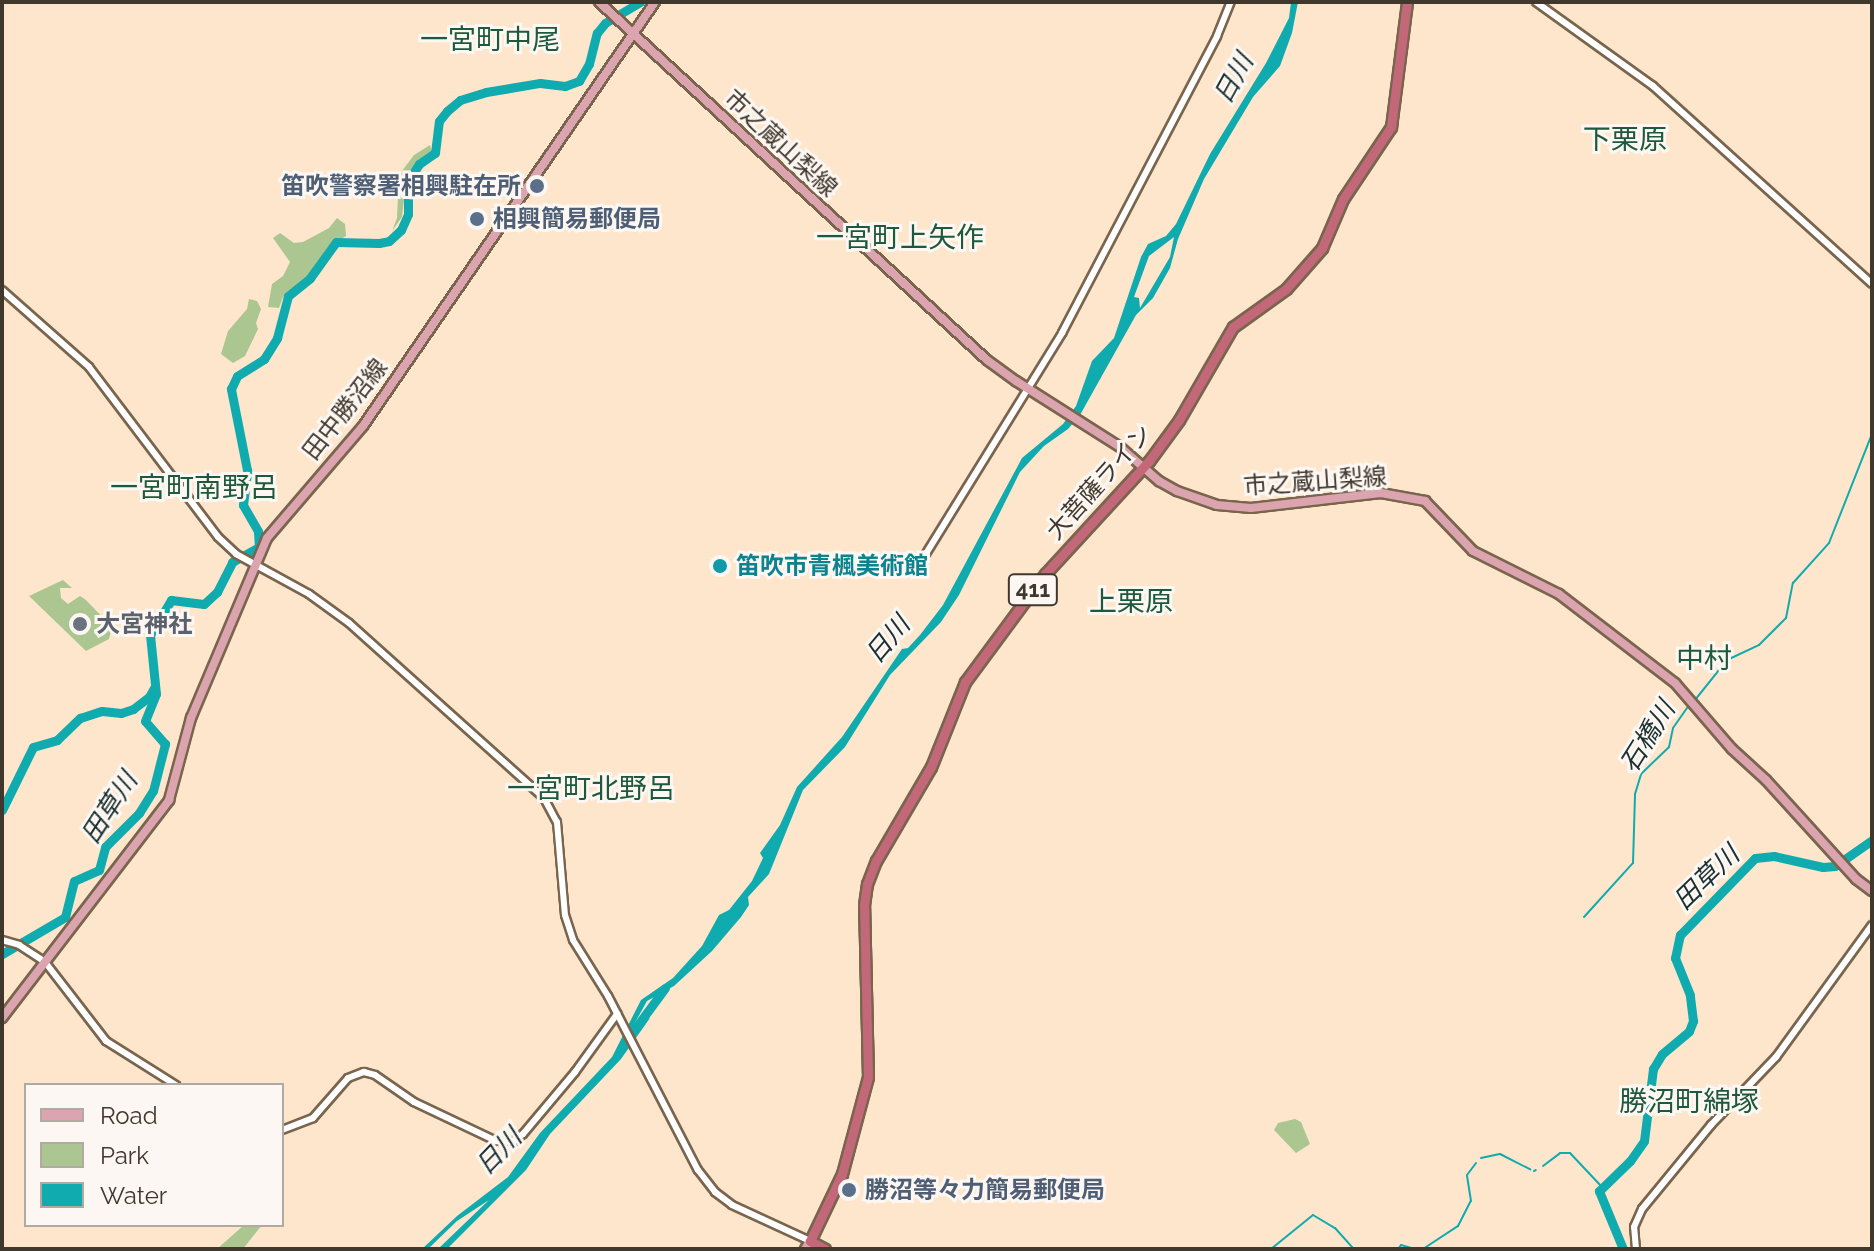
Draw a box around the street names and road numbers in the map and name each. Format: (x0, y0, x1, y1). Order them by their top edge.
street label: 市之蔵山梨線 (719, 83, 843, 203)
street label: 田中勝沼線 (297, 353, 393, 465)
street label: 大菩薩ライン (1040, 419, 1158, 545)
street label: 市之蔵山梨線 (1242, 462, 1388, 500)
road number: 411 (1007, 572, 1059, 608)

